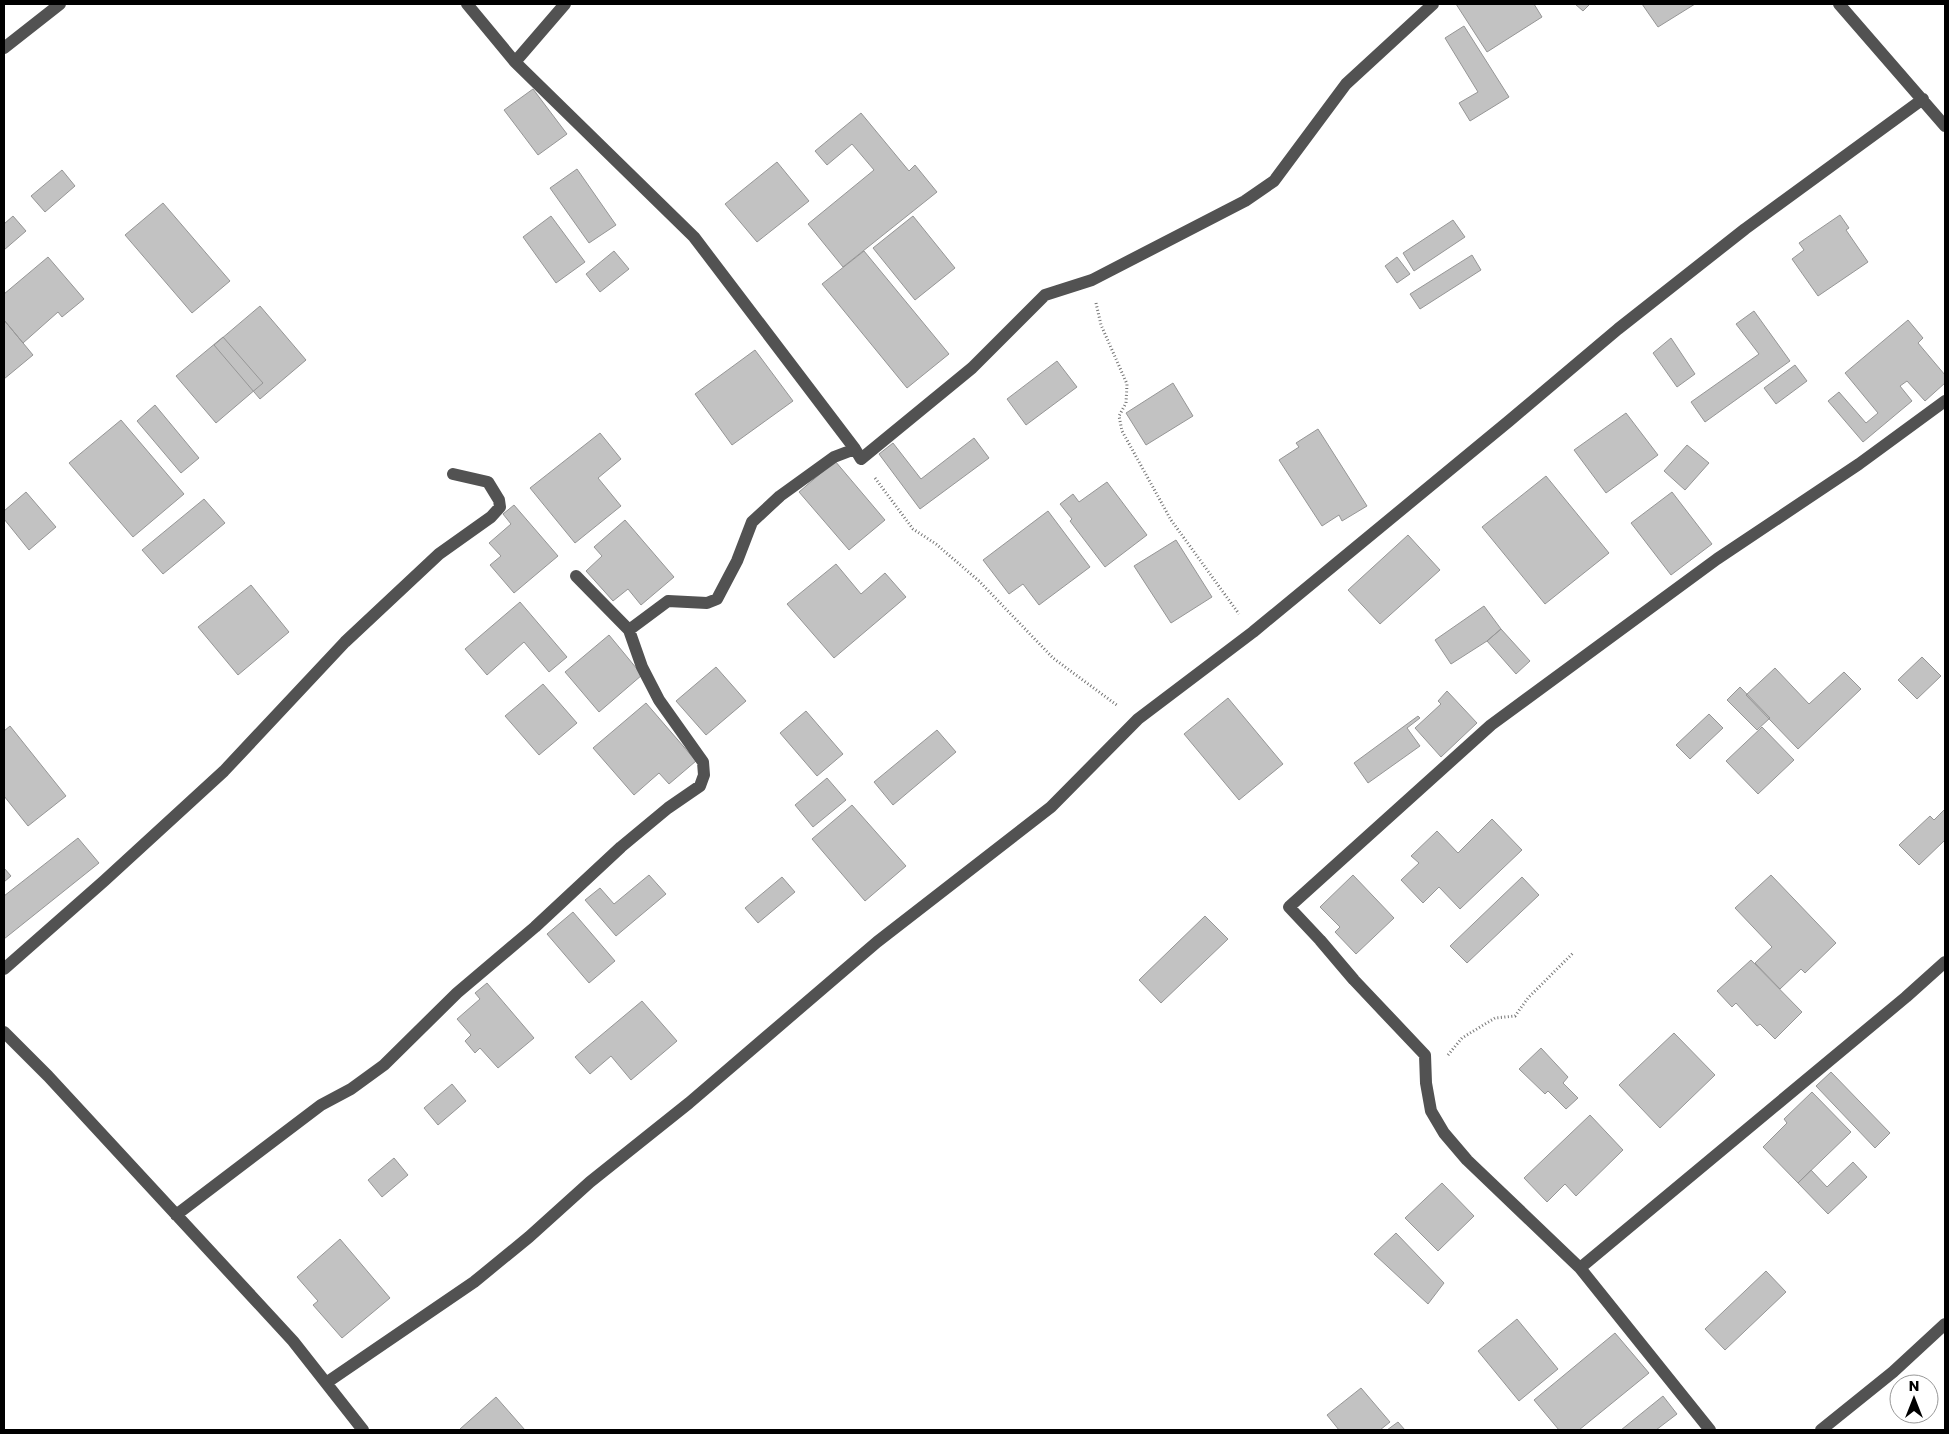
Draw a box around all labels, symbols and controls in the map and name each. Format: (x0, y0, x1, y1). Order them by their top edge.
north arrow (1889, 1374, 1939, 1424)
text: N (1909, 1376, 1919, 1396)

